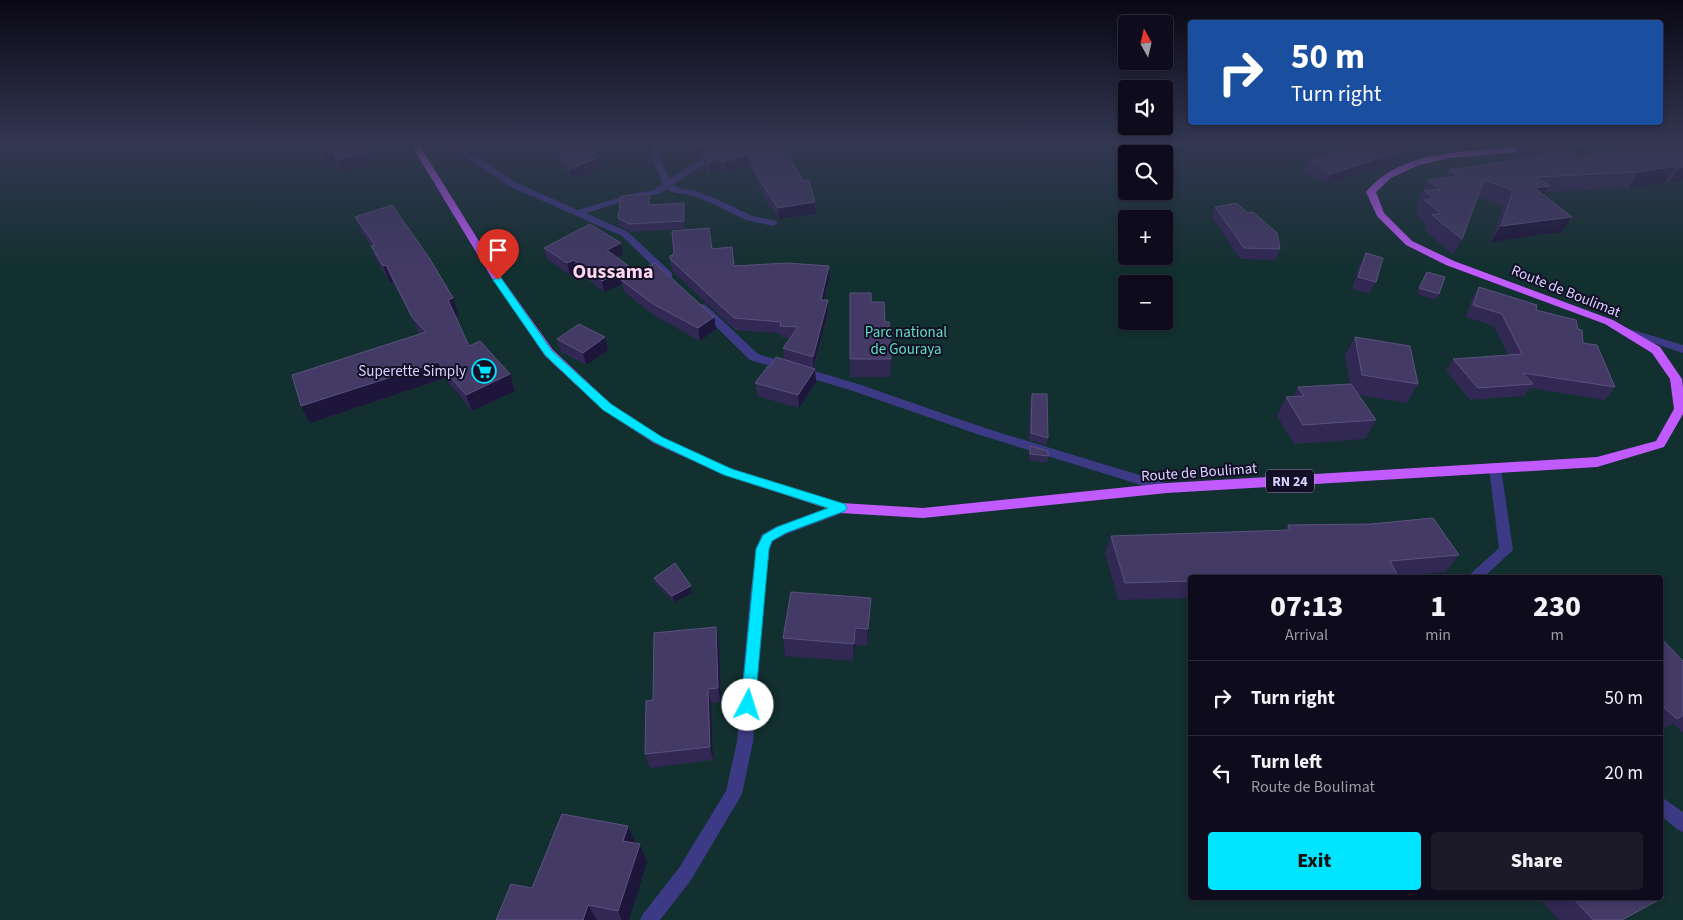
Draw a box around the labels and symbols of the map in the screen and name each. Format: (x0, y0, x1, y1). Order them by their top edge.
north arrow (1118, 15, 1172, 70)
pin (477, 229, 519, 280)
district label: Oussama (573, 258, 653, 286)
street label: Route de Boulimat (1508, 260, 1624, 323)
park label: Parc national de Gouraya (865, 322, 947, 360)
supermarket icon: Superette Simply (471, 358, 497, 384)
place label: Superette Simply (358, 361, 466, 382)
street label: Route de Boulimat (1140, 458, 1258, 487)
road number: RN 24 (1266, 470, 1314, 492)
position arrow (721, 678, 773, 730)

